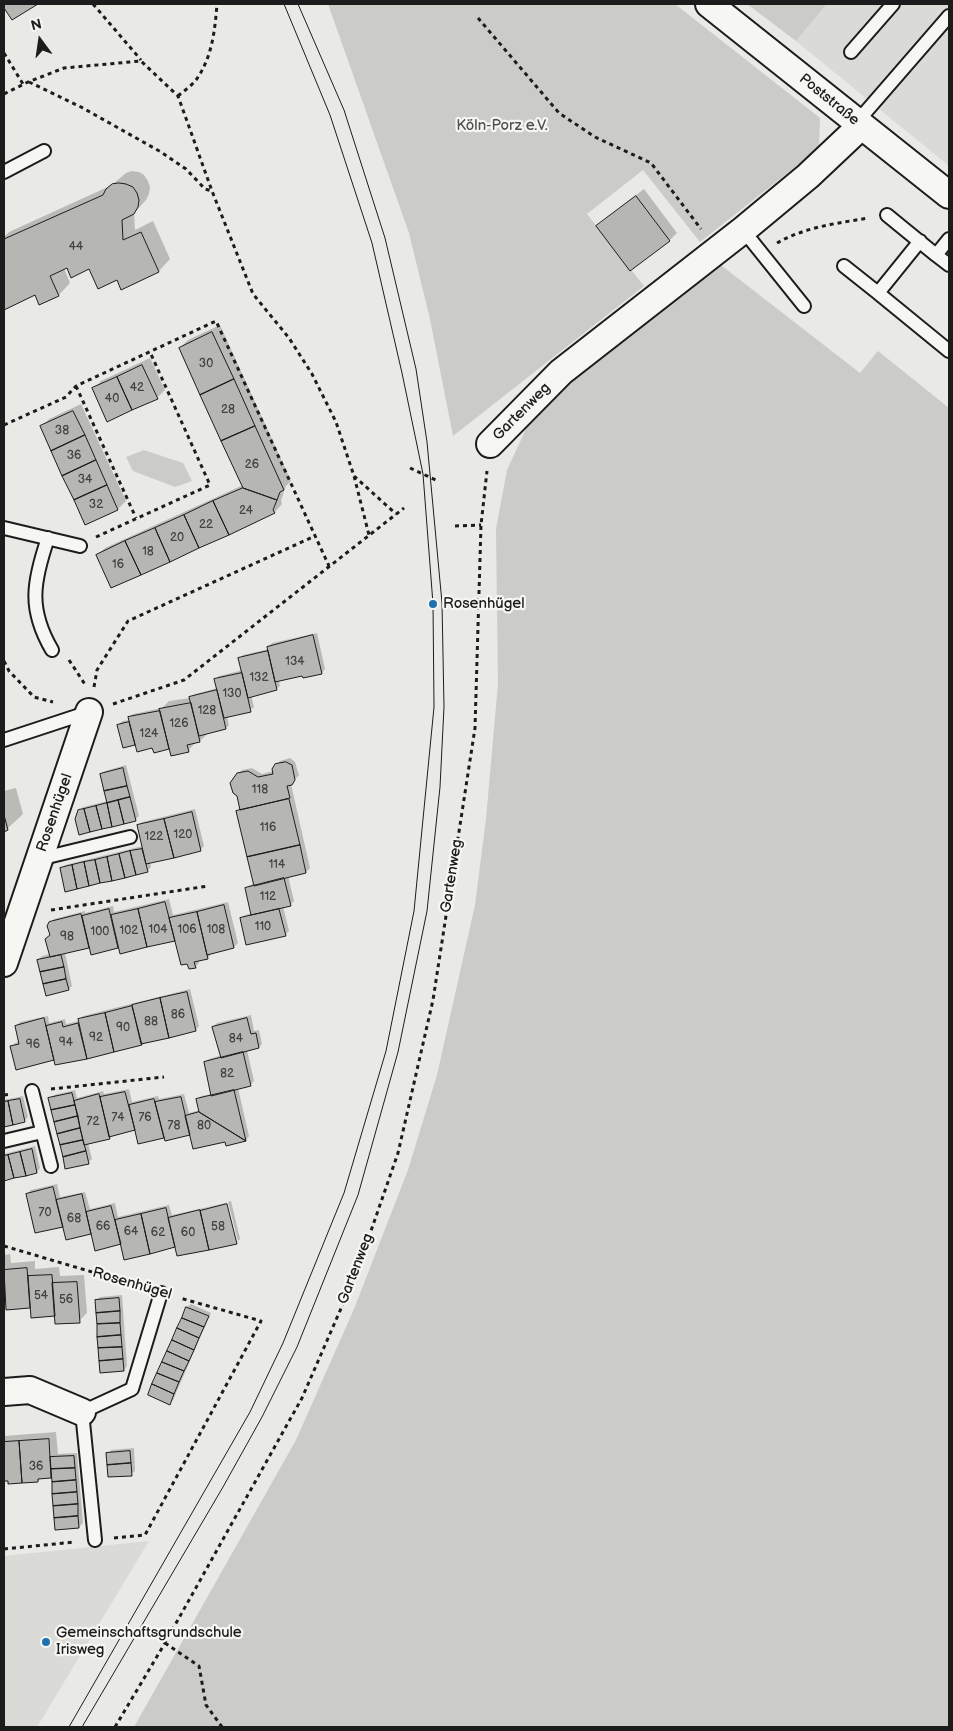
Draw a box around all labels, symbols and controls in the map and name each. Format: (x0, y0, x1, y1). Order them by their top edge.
north arrow (15, 15, 65, 65)
text: N (29, 15, 43, 34)
street label: Poststraße (795, 70, 863, 130)
park label: Köln-Porz e.V. (456, 117, 548, 135)
house number: 44 (69, 240, 83, 254)
house number: 30 (199, 357, 213, 371)
street label: Gartenweg (489, 379, 555, 445)
house number: 42 (130, 381, 144, 395)
house number: 40 (105, 392, 119, 406)
house number: 28 (221, 403, 235, 417)
house number: 38 (55, 424, 69, 438)
house number: 36 (67, 449, 81, 463)
house number: 26 (245, 458, 259, 472)
house number: 34 (78, 473, 92, 487)
house number: 32 (89, 498, 103, 512)
house number: 24 (239, 504, 253, 518)
house number: 22 (199, 518, 213, 532)
house number: 20 (170, 531, 184, 545)
house number: 18 (142, 545, 154, 559)
house number: 16 (112, 558, 124, 572)
place label: Rosenhügel (443, 595, 525, 613)
marker: Rosenhügel (427, 598, 439, 610)
house number: 134 (285, 655, 305, 669)
house number: 132 (249, 671, 269, 685)
house number: 130 (222, 687, 242, 701)
house number: 128 (198, 704, 216, 718)
house number: 126 (169, 717, 189, 731)
house number: 124 (140, 727, 158, 741)
street label: Rosenhügel (33, 772, 77, 854)
house number: 118 (252, 783, 268, 797)
house number: 116 (260, 821, 276, 835)
house number: 120 (174, 828, 192, 842)
house number: 122 (145, 830, 163, 844)
street label: Gartenweg (437, 838, 467, 914)
house number: 114 (269, 858, 285, 872)
house number: 112 (260, 890, 276, 904)
house number: 110 (255, 920, 271, 934)
house number: 104 (148, 923, 168, 937)
house number: 106 (177, 923, 197, 937)
house number: 108 (207, 923, 225, 937)
house number: 102 (120, 924, 138, 938)
house number: 100 (91, 925, 109, 939)
house number: 98 (60, 930, 74, 944)
house number: 86 (171, 1008, 185, 1022)
house number: 88 (144, 1015, 158, 1029)
house number: 90 (116, 1021, 130, 1035)
house number: 92 (89, 1031, 103, 1045)
house number: 84 (229, 1032, 243, 1046)
house number: 94 (59, 1036, 73, 1050)
house number: 96 (26, 1038, 40, 1052)
house number: 82 (220, 1067, 234, 1081)
house number: 74 (111, 1111, 125, 1125)
house number: 76 (138, 1111, 152, 1125)
house number: 72 (87, 1115, 99, 1129)
house number: 78 (168, 1119, 180, 1133)
house number: 80 (197, 1119, 211, 1133)
house number: 70 (39, 1206, 51, 1220)
house number: 68 (67, 1212, 81, 1226)
house number: 66 (96, 1220, 110, 1234)
house number: 58 (211, 1220, 225, 1234)
house number: 64 (124, 1225, 138, 1239)
house number: 62 (151, 1226, 165, 1240)
house number: 60 (181, 1226, 195, 1240)
street label: Gartenweg (334, 1231, 378, 1307)
street label: Rosenhügel (90, 1264, 174, 1304)
house number: 54 (34, 1289, 48, 1303)
house number: 56 (59, 1293, 73, 1307)
house number: 36 (29, 1460, 43, 1474)
place label: Gemeinschaftsgrundschule Irisweg (56, 1624, 242, 1659)
marker: Gemeinschaftsgrundschule Irisweg (40, 1636, 52, 1648)

